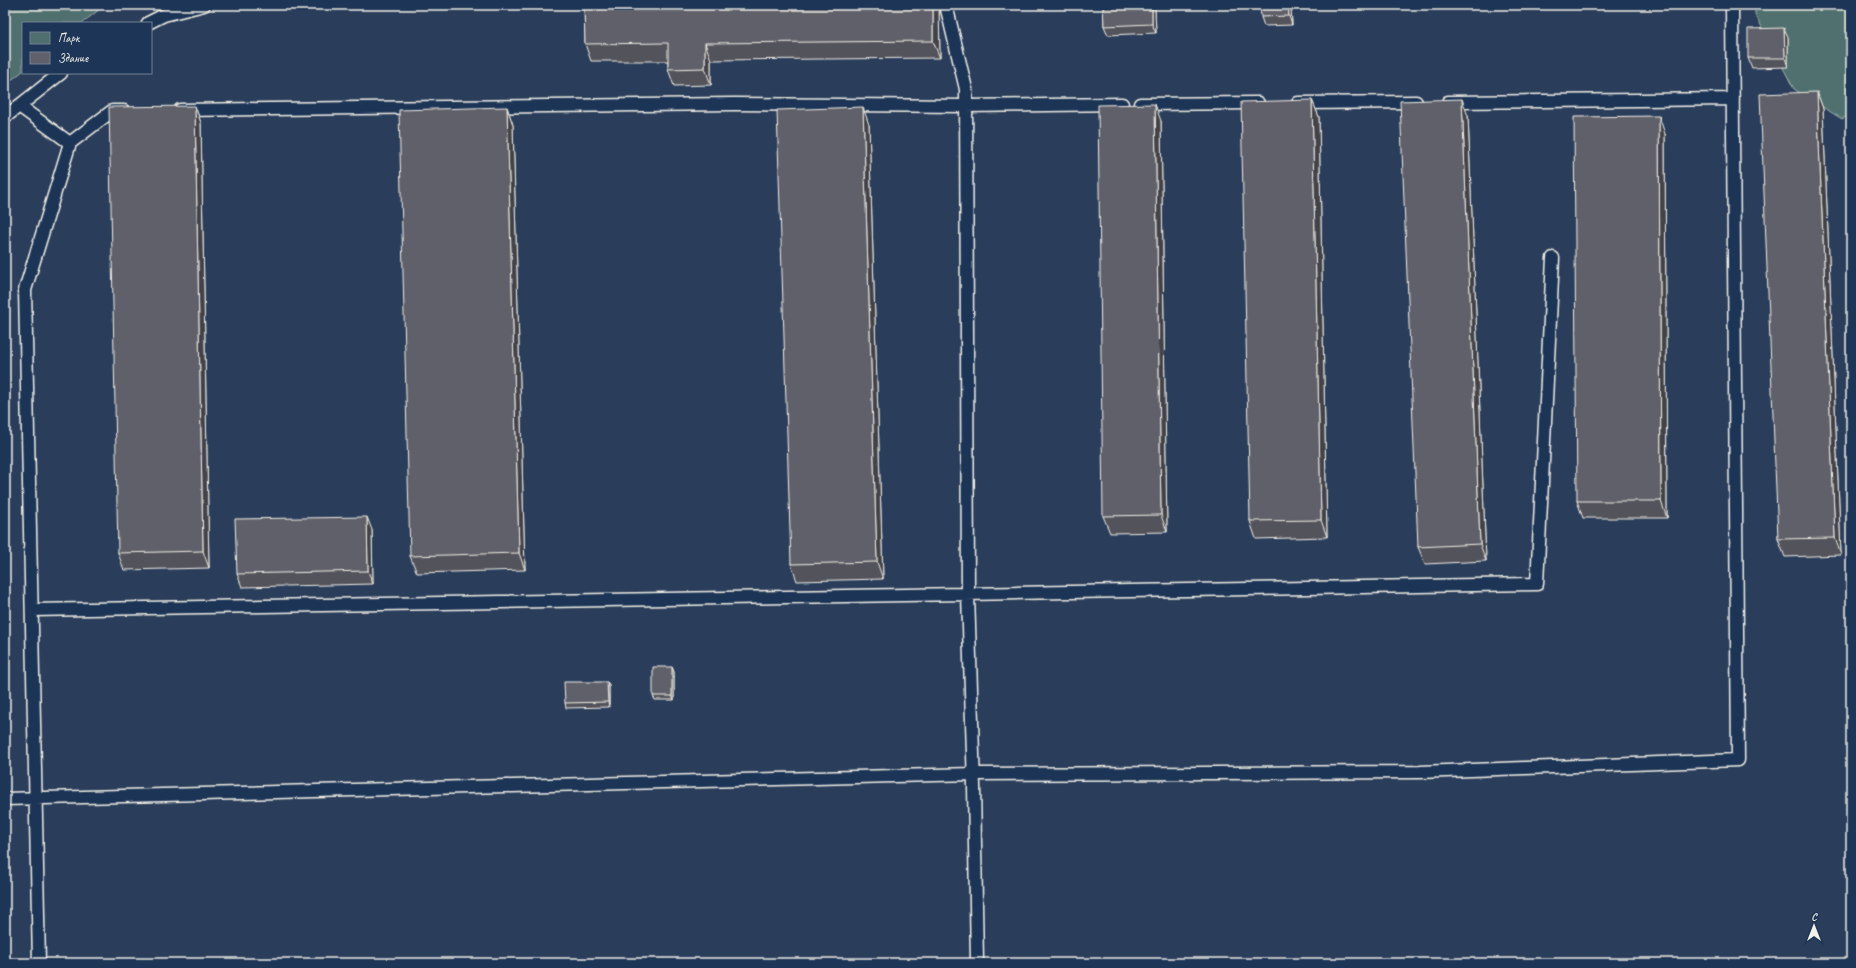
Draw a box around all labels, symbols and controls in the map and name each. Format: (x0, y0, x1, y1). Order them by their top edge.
legend (22, 22, 152, 74)
text: Парк (58, 30, 81, 46)
text: Здание (58, 50, 89, 66)
north arrow (1794, 906, 1834, 946)
text: С (1811, 909, 1818, 923)

